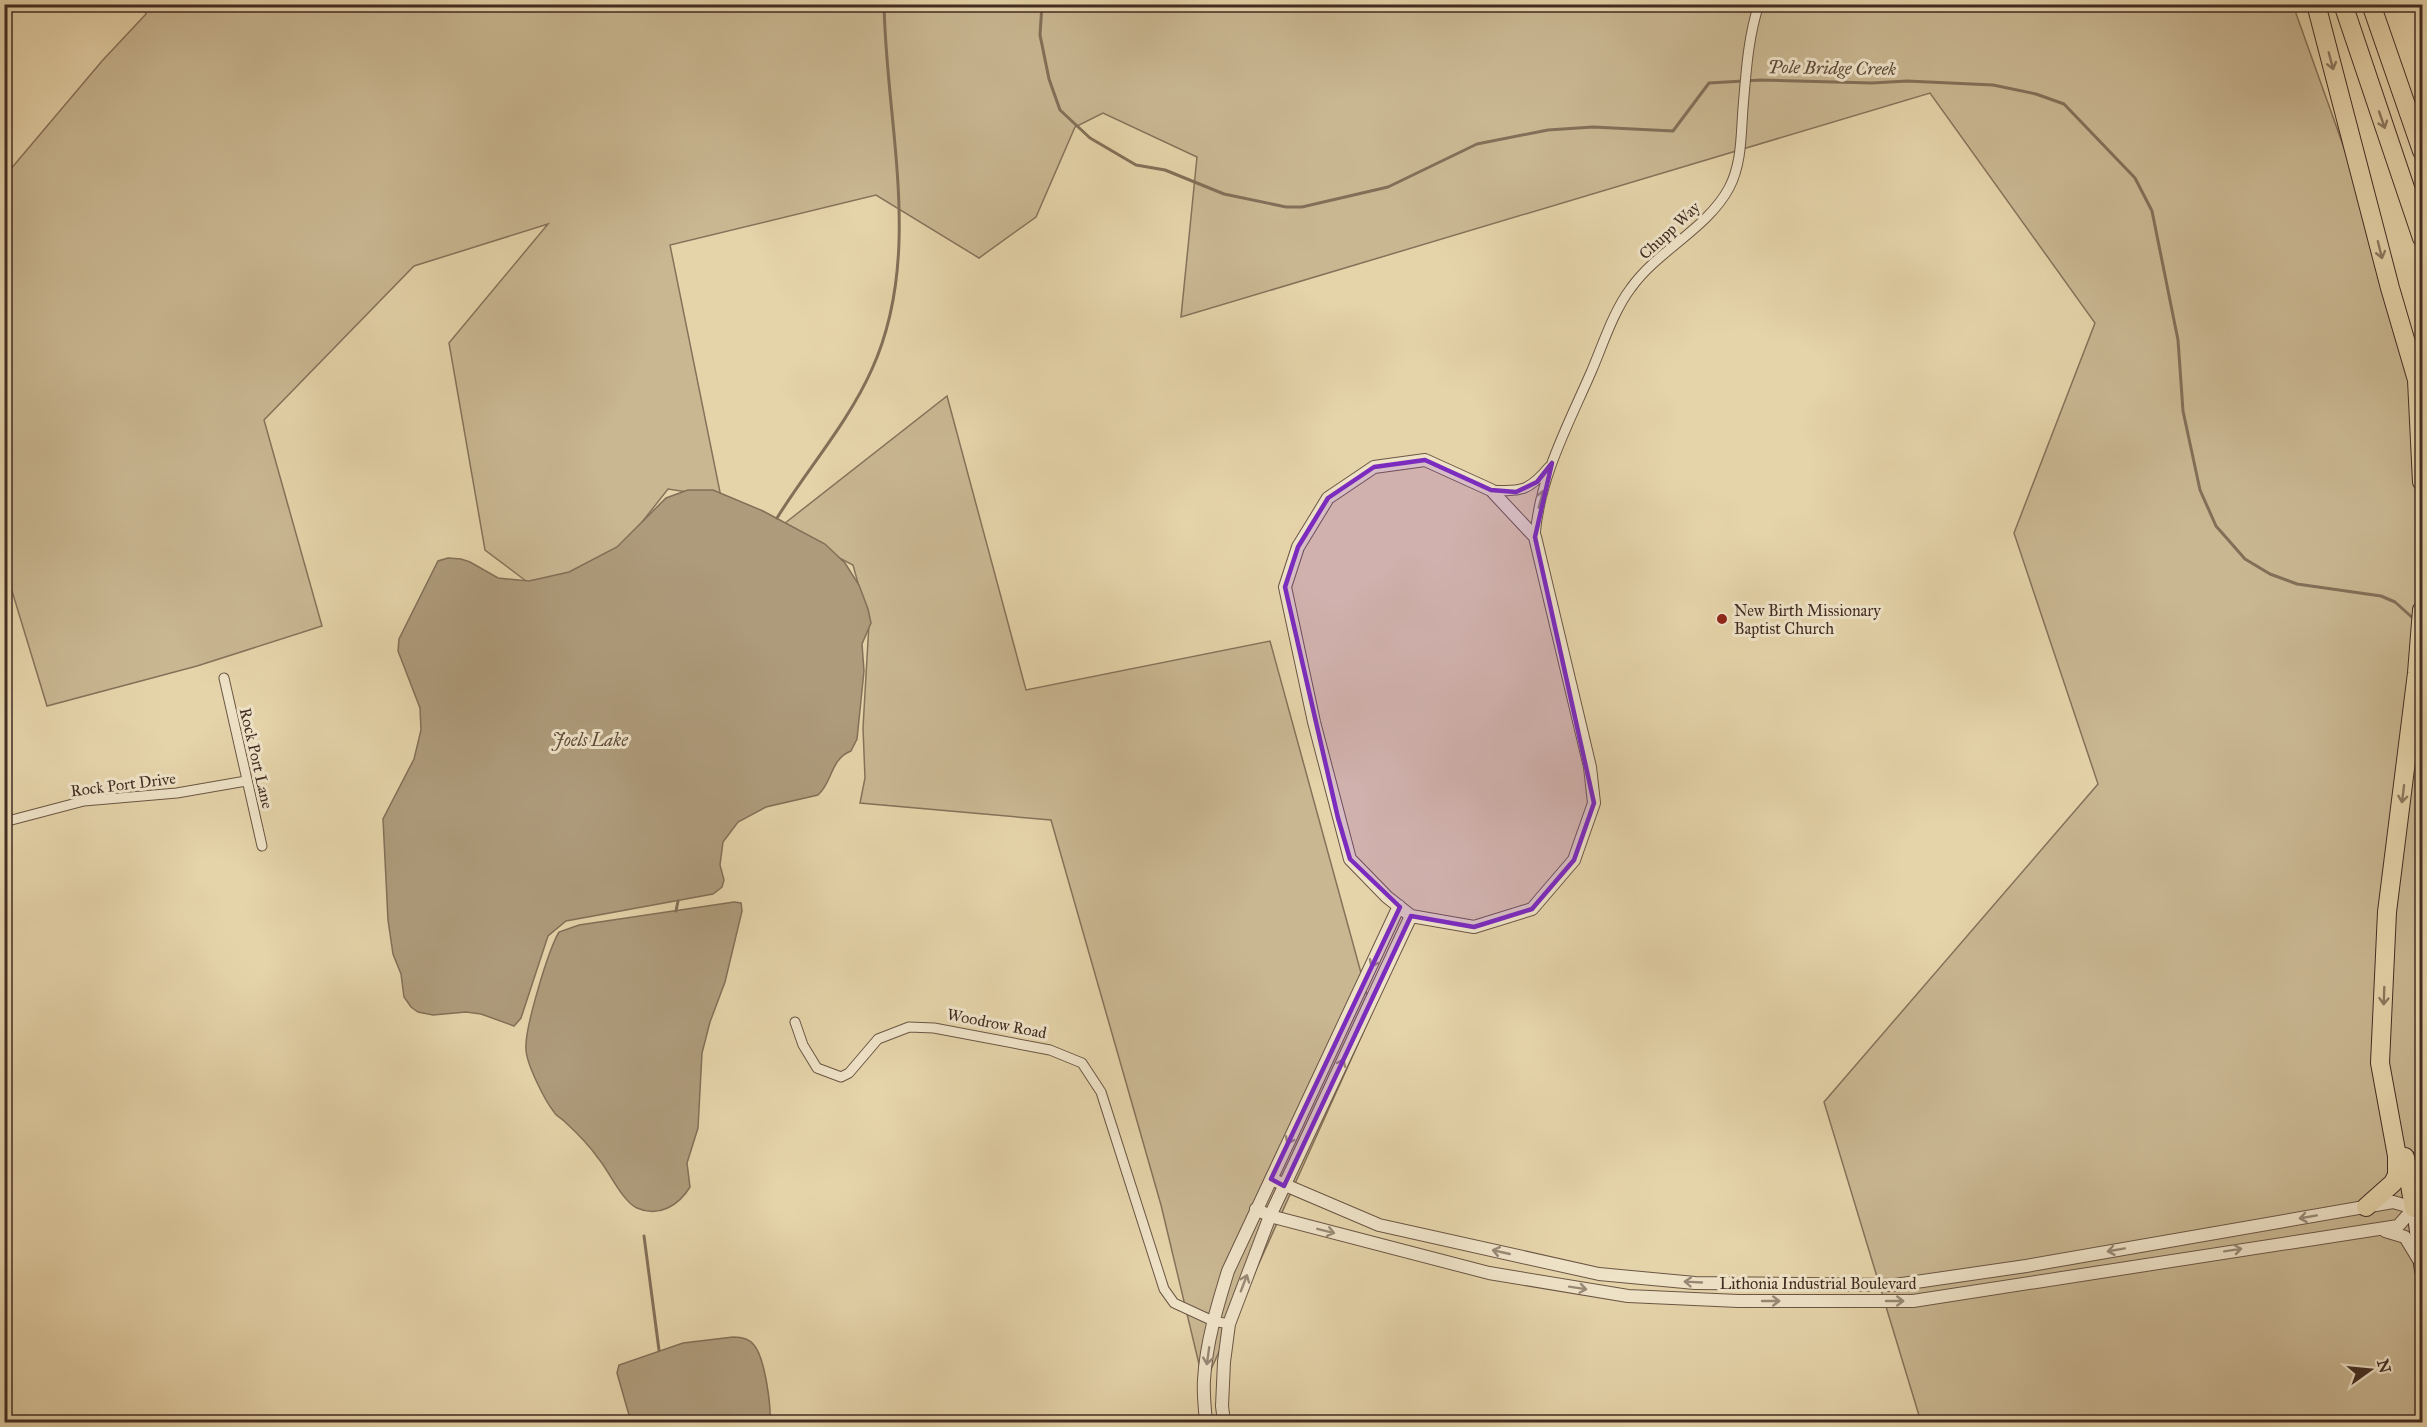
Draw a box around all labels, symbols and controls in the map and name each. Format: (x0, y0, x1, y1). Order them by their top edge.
one-way arrow (2326, 51, 2338, 70)
water label: Pole Bridge Creek (1768, 56, 1896, 80)
one-way arrow (2378, 110, 2389, 129)
street label: Chupp Way (1635, 197, 1704, 263)
one-way arrow (2375, 240, 2386, 259)
one-way arrow (1535, 490, 1547, 509)
place label: New Birth Missionary Baptist Church (1734, 601, 1881, 638)
marker: New Birth Missionary Baptist Church (1715, 612, 1729, 626)
street label: Rock Port Lane (236, 706, 277, 811)
water label: Joels Lake (551, 729, 629, 751)
street label: Rock Port Drive (69, 769, 177, 800)
one-way arrow (2397, 783, 2408, 803)
one-way arrow (1368, 950, 1380, 968)
one-way arrow (2378, 985, 2390, 1005)
street label: Woodrow Road (946, 1005, 1048, 1042)
one-way arrow (1335, 1058, 1347, 1076)
one-way arrow (1285, 1126, 1297, 1144)
one-way arrow (2299, 1211, 2318, 1222)
one-way arrow (1317, 1225, 1336, 1237)
one-way arrow (2107, 1245, 2126, 1256)
one-way arrow (2222, 1245, 2242, 1256)
one-way arrow (1491, 1246, 1510, 1258)
one-way arrow (1240, 1274, 1251, 1293)
street label: Lithonia Industrial Boulevard (1719, 1274, 1917, 1293)
one-way arrow (1683, 1277, 1703, 1288)
one-way arrow (1568, 1282, 1587, 1293)
one-way arrow (1761, 1295, 1781, 1307)
one-way arrow (1885, 1295, 1905, 1307)
north arrow (2340, 1340, 2400, 1400)
one-way arrow (1202, 1346, 1213, 1365)
text: N (2373, 1357, 2395, 1376)

